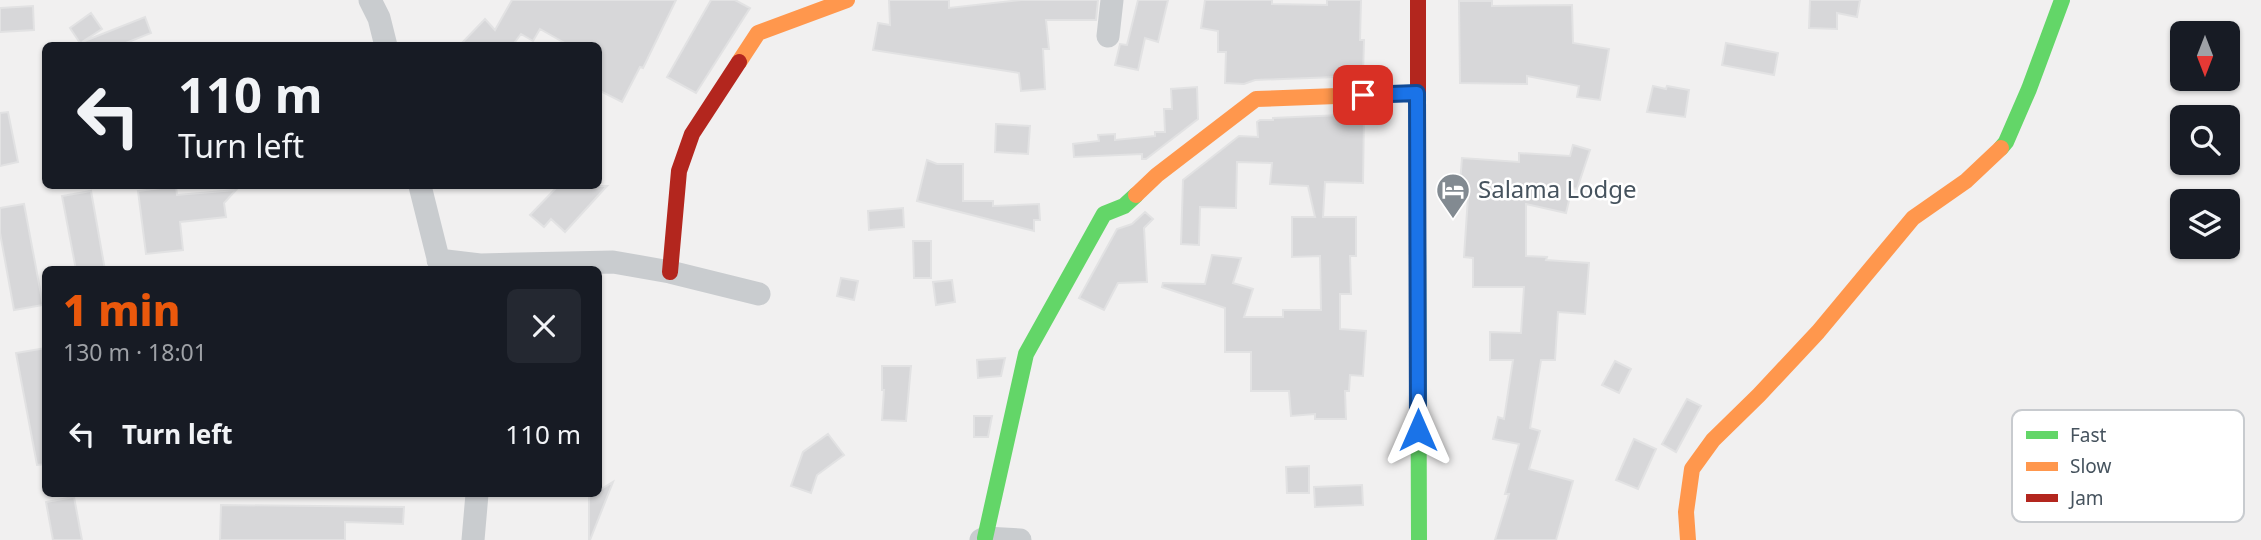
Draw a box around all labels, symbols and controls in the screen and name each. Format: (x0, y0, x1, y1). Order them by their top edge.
north arrow (2170, 21, 2240, 91)
map controls (2170, 21, 2240, 259)
text: 110 m (178, 61, 323, 127)
pin (1333, 65, 1393, 125)
icon: left (63, 70, 154, 161)
icon: arrive (1344, 76, 1382, 114)
button: search (2170, 105, 2240, 175)
text: Turn left (178, 124, 304, 167)
hotel icon: Salama Lodge (1434, 171, 1472, 220)
place label: Salama Lodge (1478, 172, 1637, 205)
button: layers (2170, 189, 2240, 259)
text: 1 min (63, 281, 180, 338)
button: close (507, 289, 581, 363)
text: 130 m · 18:01 (63, 336, 207, 368)
position arrow (1381, 393, 1455, 467)
legend (2012, 410, 2244, 522)
icon: left (63, 415, 101, 453)
text: Turn left (122, 416, 233, 452)
text: 110 m (505, 416, 581, 452)
text: Fast (2070, 422, 2107, 448)
text: Slow (2070, 453, 2111, 479)
text: Jam (2068, 485, 2104, 511)

